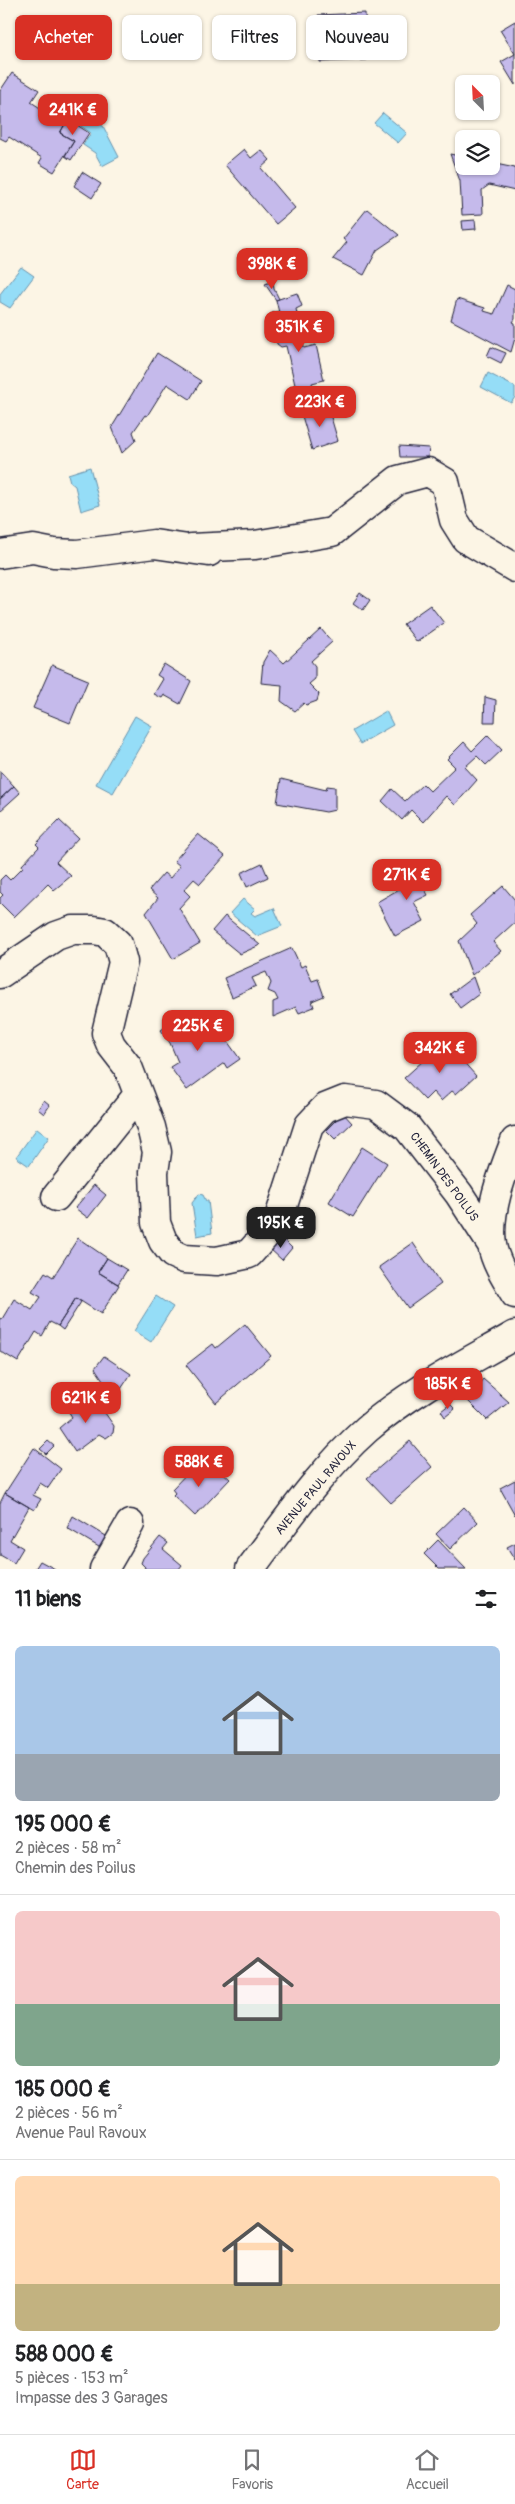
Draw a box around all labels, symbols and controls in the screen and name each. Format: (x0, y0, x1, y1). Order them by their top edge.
chip: Acheter (15, 15, 112, 60)
chip: Louer (122, 15, 202, 60)
chip: Filtres (212, 15, 296, 60)
chip: Nouveau (306, 15, 407, 60)
north arrow (455, 75, 500, 120)
map controls (455, 75, 500, 175)
pin: 241K € (32, 94, 114, 136)
text: 241K € (49, 100, 97, 120)
button: layers (455, 130, 500, 175)
pin: 398K € (231, 248, 313, 290)
text: 398K € (248, 254, 296, 274)
pin: 351K € (258, 310, 340, 353)
text: 351K € (275, 317, 323, 337)
pin: 223K € (279, 386, 361, 428)
text: 223K € (295, 392, 345, 412)
pin: 271K € (366, 858, 448, 901)
text: 271K € (383, 865, 431, 885)
pin: 225K € (157, 1010, 239, 1052)
text: 225K € (173, 1016, 223, 1036)
pin: 342K € (399, 1032, 481, 1074)
text: 342K € (415, 1038, 465, 1058)
street label: CHEMIN DES POILUS (407, 1129, 481, 1225)
pin: 195K € (240, 1206, 322, 1249)
text: 195K € (258, 1213, 304, 1233)
pin: 185K € (407, 1368, 489, 1410)
text: 185K € (425, 1374, 471, 1394)
pin: 621K € (45, 1382, 127, 1424)
text: 621K € (62, 1388, 110, 1408)
street label: AVENUE PAUL RAVOUX (272, 1438, 360, 1538)
pin: 588K € (158, 1446, 240, 1488)
text: 588K € (175, 1452, 223, 1472)
icon: filters (472, 1585, 500, 1613)
text: 11 biens (15, 1586, 81, 1613)
icon: home (213, 1678, 303, 1768)
text: 195 000 € (15, 1811, 111, 1838)
text: 2 pièces · 58 m² (15, 1838, 122, 1858)
text: Chemin des Poilus (15, 1858, 135, 1878)
icon: home (213, 1944, 303, 2034)
text: 185 000 € (15, 2076, 111, 2103)
text: 2 pièces · 56 m² (15, 2103, 123, 2123)
text: Avenue Paul Ravoux (15, 2123, 147, 2143)
icon: home (213, 2209, 303, 2299)
text: 588 000 € (15, 2341, 114, 2368)
text: 5 pièces · 153 m² (15, 2368, 128, 2388)
text: Impasse des 3 Garages (15, 2388, 168, 2408)
tab: Carte (66, 2446, 99, 2493)
tab: Favoris (231, 2446, 273, 2493)
tab: Accueil (406, 2446, 449, 2493)

